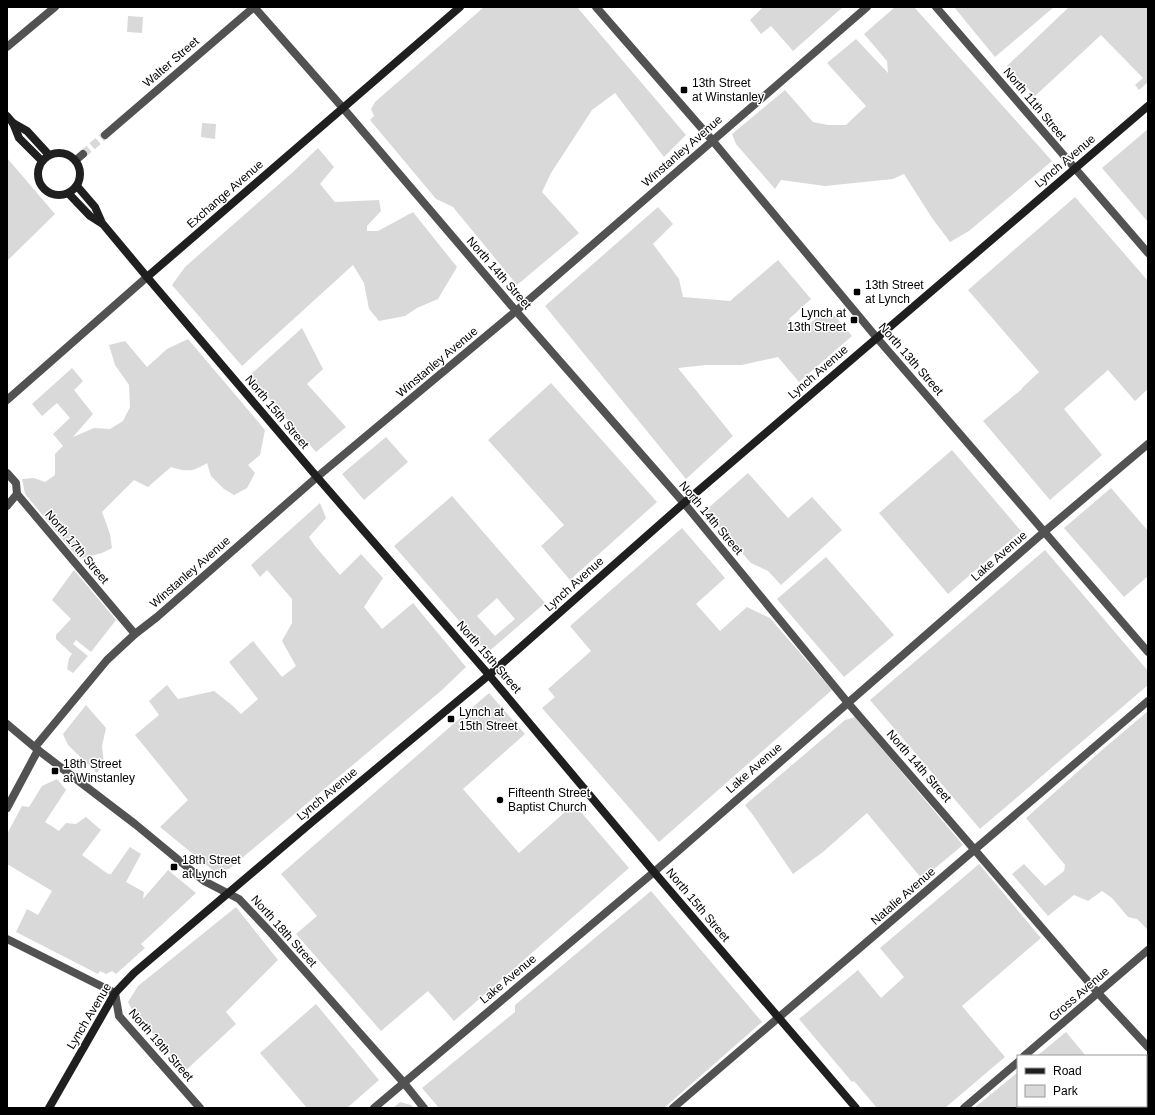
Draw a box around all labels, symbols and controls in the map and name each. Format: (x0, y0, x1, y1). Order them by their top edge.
street label: Walter Street (140, 33, 202, 90)
street label: North 11th Street (1001, 65, 1070, 144)
place label: 13th Street at Winstanley (692, 76, 764, 104)
marker: 13th Street at Winstanley (679, 85, 689, 95)
street label: Winstanley Avenue (639, 112, 725, 190)
street label: Lynch Avenue (1032, 131, 1098, 190)
street label: Exchange Avenue (184, 157, 266, 231)
street label: North 14th Street (464, 234, 535, 313)
place label: 13th Street at Lynch (865, 278, 924, 306)
marker: 13th Street at Lynch (852, 287, 862, 297)
place label: Lynch at 13th Street (787, 306, 847, 334)
marker: Lynch at 13th Street (849, 315, 859, 325)
street label: North 13th Street (876, 320, 947, 399)
street label: Winstanley Avenue (393, 324, 481, 400)
street label: Lynch Avenue (785, 342, 851, 402)
street label: North 15th Street (242, 372, 312, 452)
street label: North 14th Street (676, 478, 746, 558)
street label: North 17th Street (42, 507, 112, 587)
street label: Lake Avenue (968, 528, 1030, 584)
street label: Winstanley Avenue (147, 533, 233, 611)
street label: Lynch Avenue (542, 554, 607, 614)
street label: North 15th Street (454, 618, 525, 697)
place label: Lynch at 15th Street (459, 705, 518, 733)
marker: Lynch at 15th Street (446, 714, 456, 724)
street label: North 14th Street (884, 727, 955, 806)
street label: Lake Avenue (723, 740, 785, 796)
place label: 18th Street at Winstanley (63, 757, 135, 785)
street label: Lynch Avenue (294, 764, 360, 823)
marker: 18th Street at Winstanley (50, 766, 60, 776)
place label: Fifteenth Street Baptist Church (508, 786, 591, 814)
marker: Fifteenth Street Baptist Church (495, 795, 505, 805)
place label: 18th Street at Lynch (182, 853, 241, 881)
marker: 18th Street at Lynch (169, 862, 179, 872)
street label: Natalie Avenue (868, 864, 938, 928)
street label: North 15th Street (663, 865, 733, 945)
street label: North 18th Street (248, 892, 320, 970)
street label: Lake Avenue (477, 951, 539, 1007)
street label: Gross Avenue (1046, 964, 1112, 1024)
street label: Lynch Avenue (64, 980, 114, 1052)
street label: North 19th Street (126, 1006, 197, 1085)
legend (1017, 1055, 1147, 1107)
text: Road (1053, 1064, 1082, 1078)
text: Park (1053, 1084, 1079, 1098)

